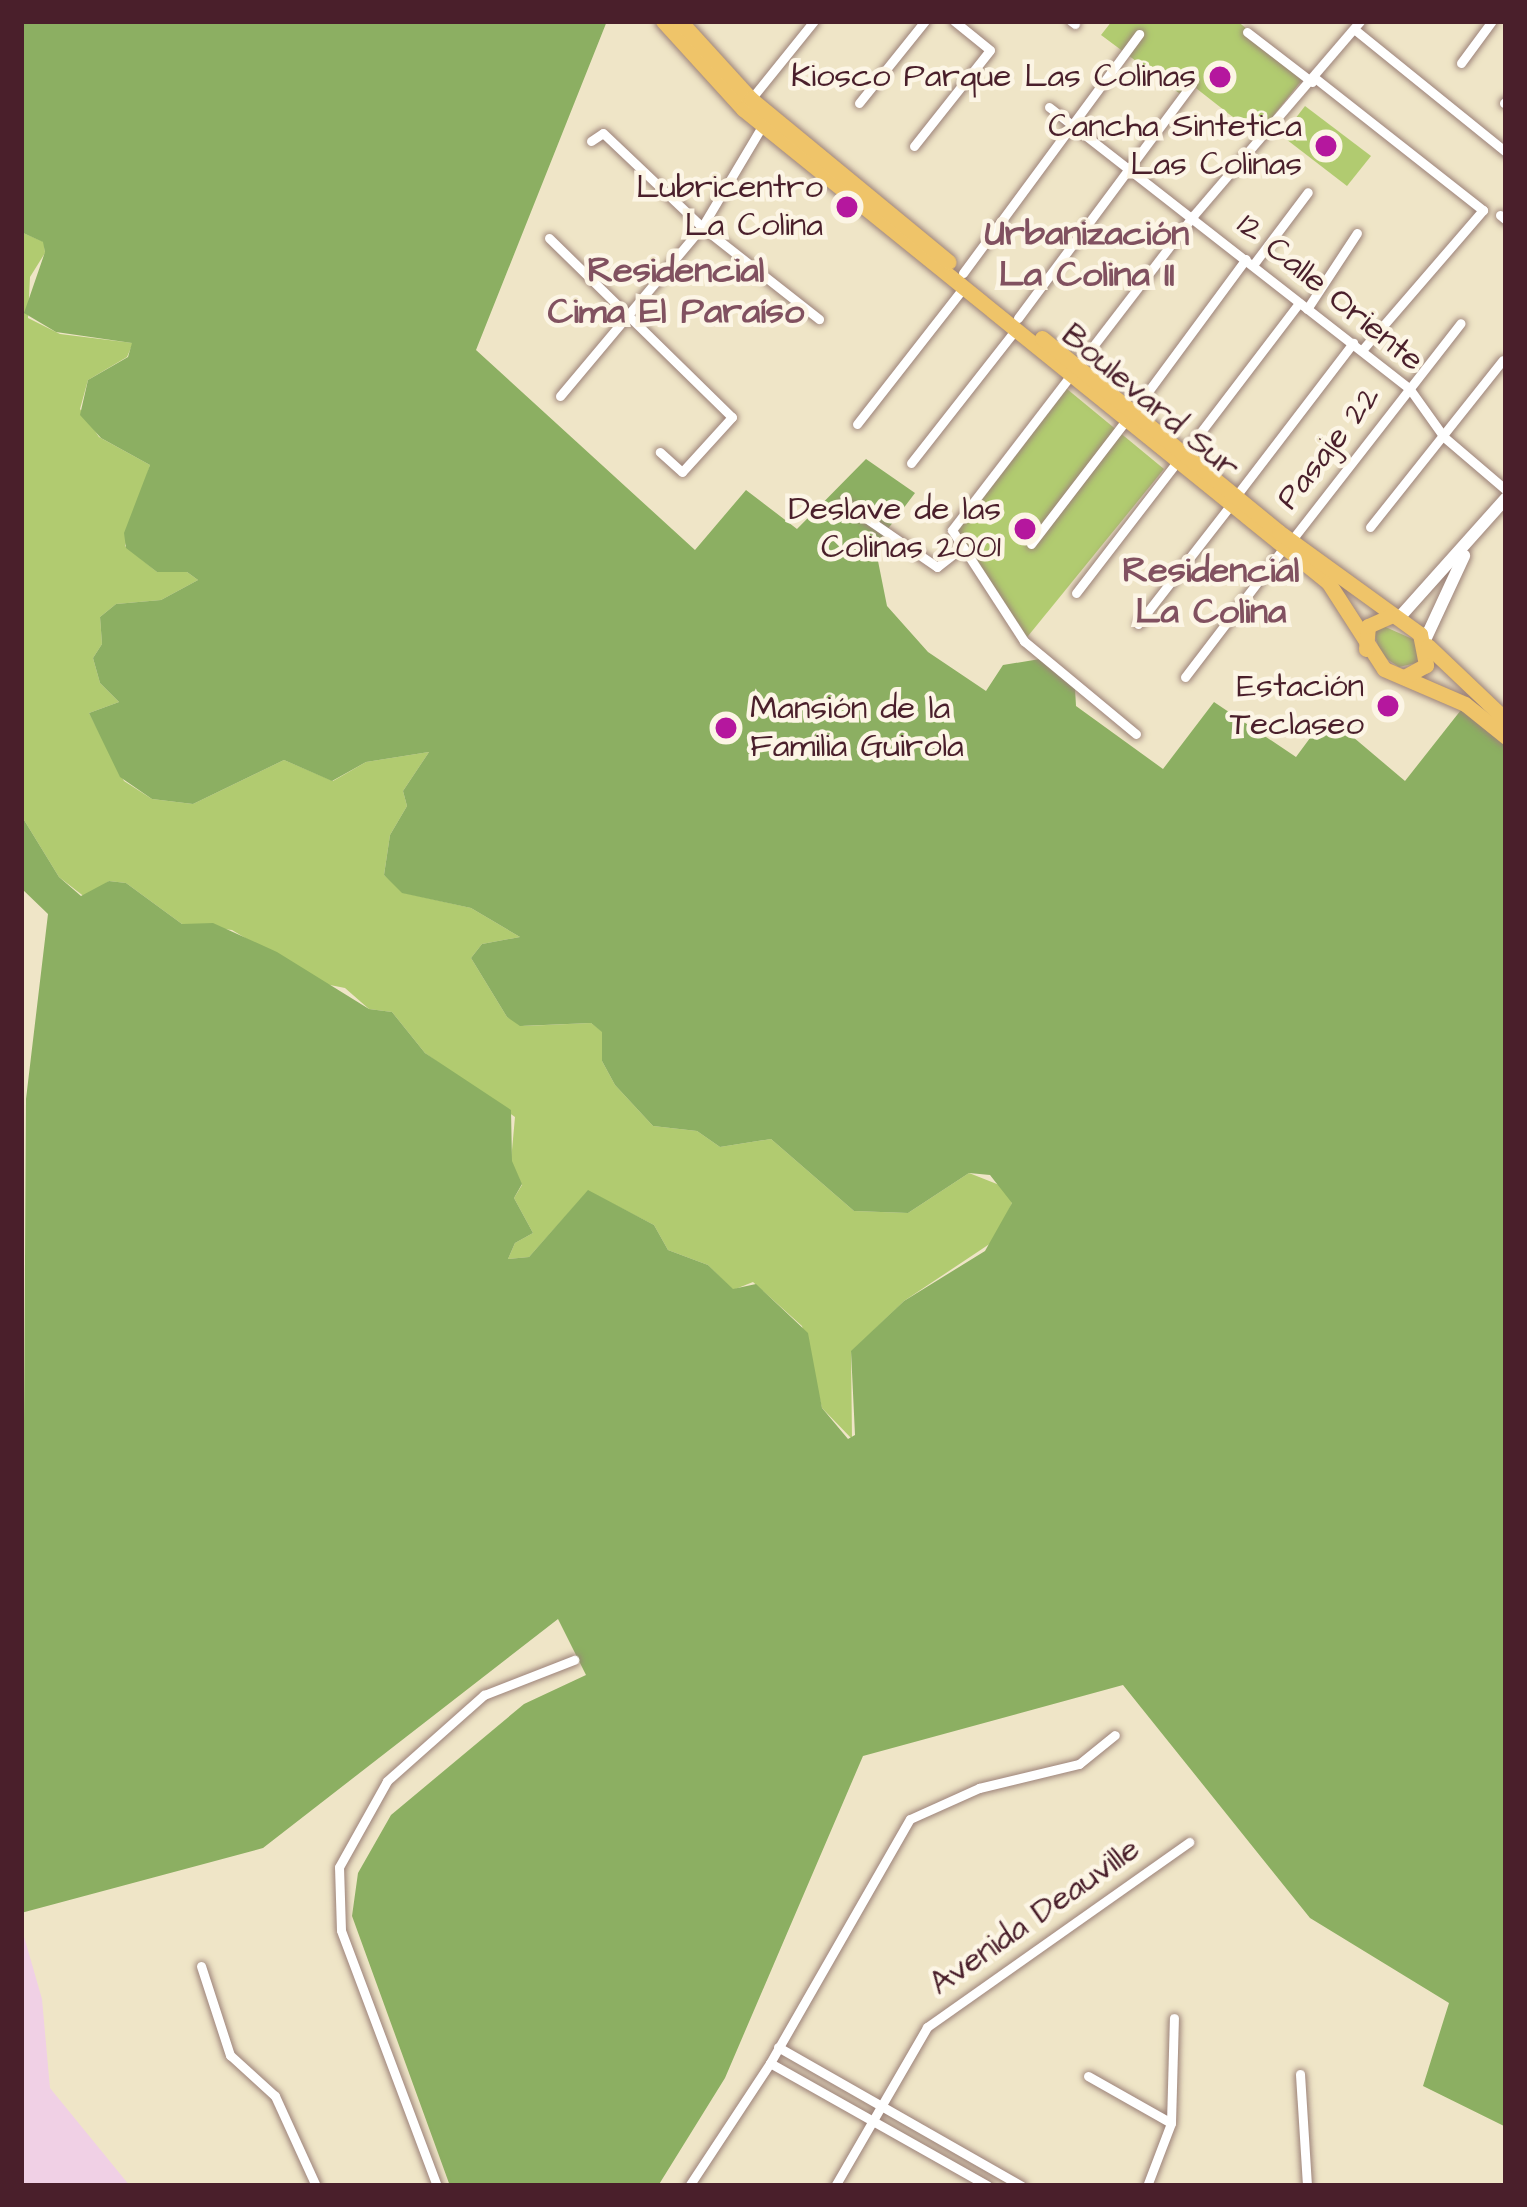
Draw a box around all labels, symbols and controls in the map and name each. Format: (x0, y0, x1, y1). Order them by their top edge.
place label: Kiosco Parque Las Colinas (791, 57, 1196, 97)
marker: Kiosco Parque Las Colinas (1207, 64, 1233, 90)
place label: Cancha Sintetica Las Colinas (1048, 107, 1302, 185)
marker: Cancha Sintetica Las Colinas (1313, 133, 1339, 159)
place label: Lubricentro La Colina (636, 168, 823, 246)
marker: Lubricentro La Colina (834, 194, 860, 220)
street label: 12 Calle Oriente (1229, 206, 1431, 380)
district label: Urbanización La Colina II (985, 211, 1189, 296)
district label: Residencial Cima El Paraíso (548, 248, 804, 333)
street label: Boulevard Sur (1053, 316, 1247, 488)
street label: Pasaje 22 (1268, 378, 1390, 518)
place label: Deslave de las Colinas 2001 (788, 490, 1001, 568)
marker: Deslave de las Colinas 2001 (1012, 516, 1038, 542)
district label: Residencial La Colina (1123, 548, 1299, 633)
place label: Estación Teclaseo (1230, 667, 1364, 745)
place label: Mansión de la Familia Guirola (750, 689, 964, 767)
marker: Estación Teclaseo (1375, 693, 1401, 719)
marker: Mansión de la Familia Guirola (713, 715, 739, 741)
street label: Avenida Deauville (922, 1830, 1148, 2004)

